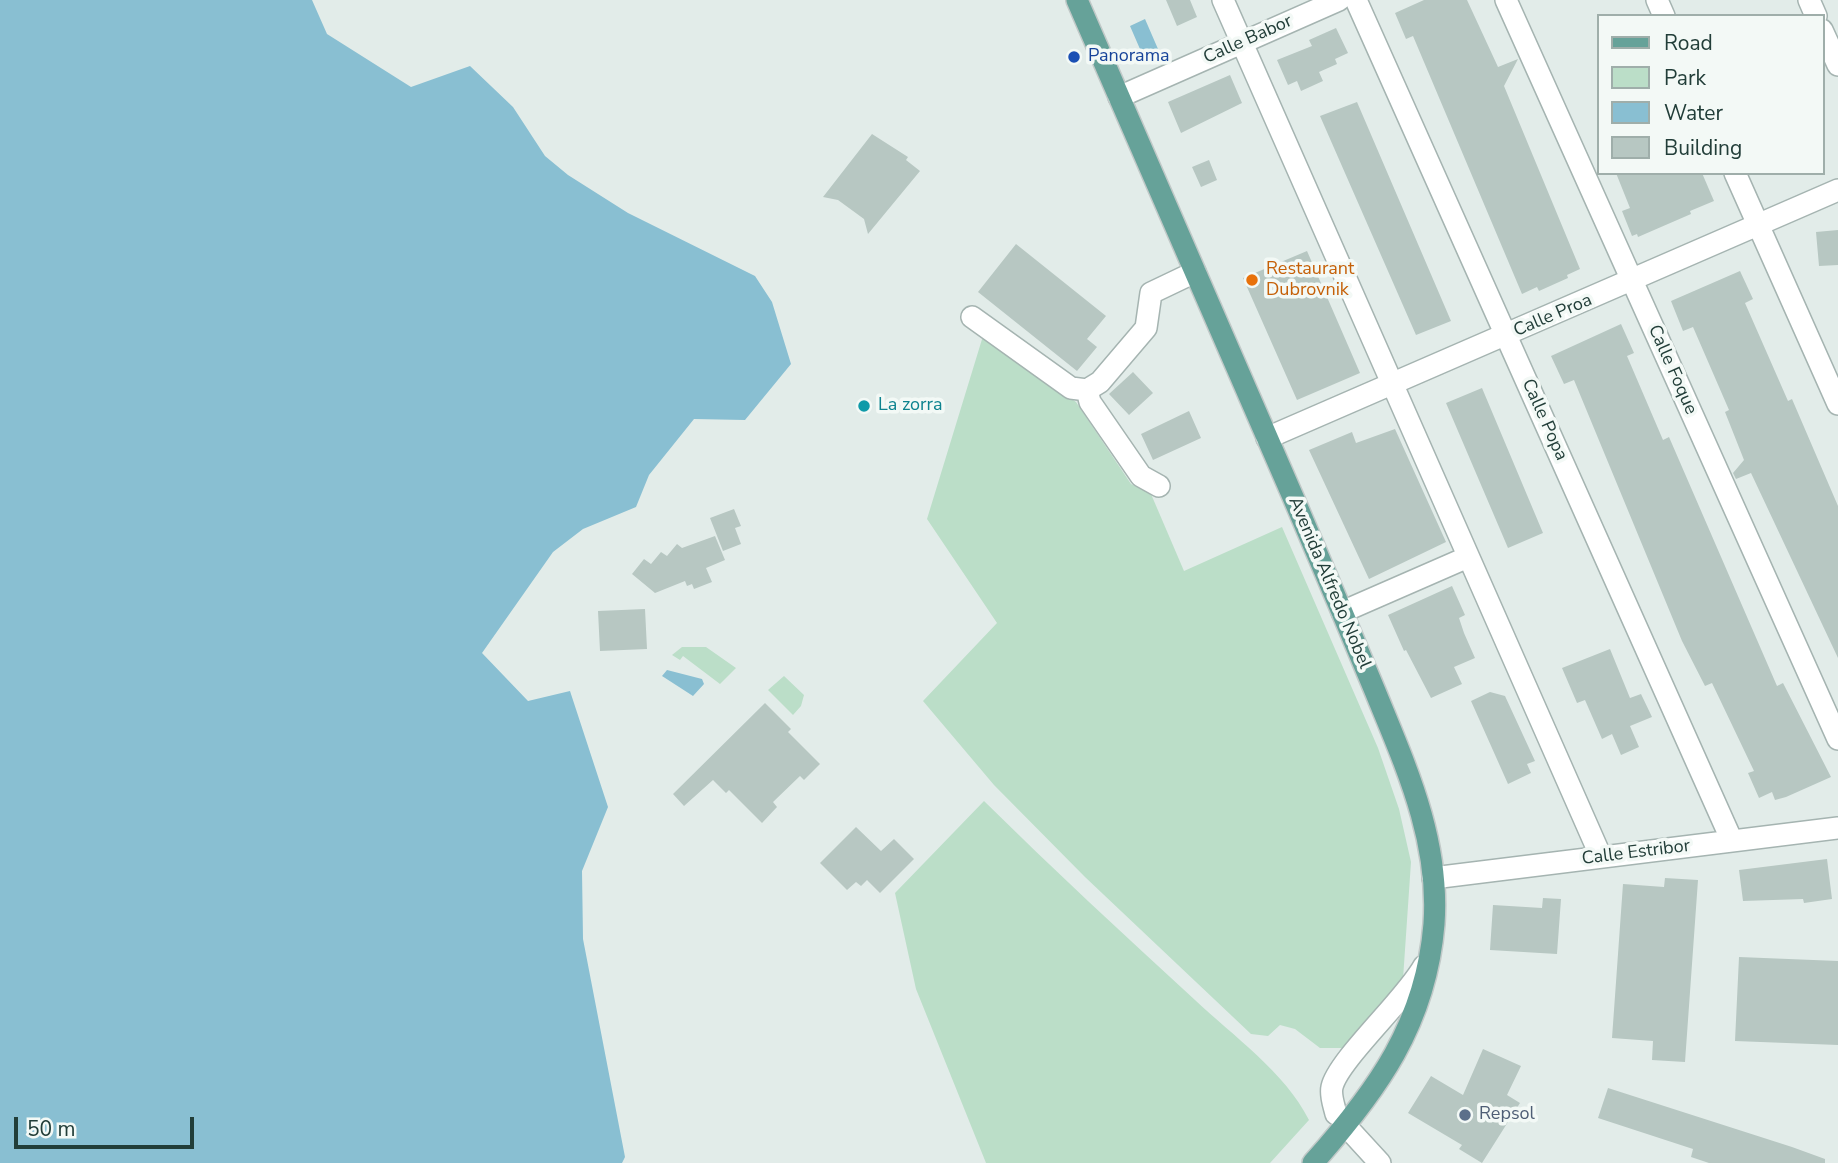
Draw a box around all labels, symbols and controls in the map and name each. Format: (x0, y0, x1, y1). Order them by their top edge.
street label: Calle Babor (1200, 11, 1296, 69)
legend (1596, 14, 1824, 175)
text: Road (1664, 29, 1713, 57)
place label: Panorama (1088, 46, 1170, 68)
marker: Panorama (1066, 49, 1082, 65)
text: Park (1664, 64, 1706, 92)
text: Water (1664, 99, 1723, 127)
text: Building (1664, 134, 1742, 162)
place label: Restaurant Dubrovnik (1266, 259, 1354, 302)
marker: Restaurant Dubrovnik (1244, 272, 1260, 288)
street label: Calle Proa (1510, 290, 1596, 342)
street label: Calle Foque (1643, 322, 1701, 418)
street label: Calle Popa (1516, 376, 1572, 464)
place label: La zorra (878, 395, 942, 417)
marker: La zorra (856, 398, 872, 414)
street label: Avenida Alfredo Nobel (1283, 494, 1375, 672)
street label: Calle Estribor (1581, 836, 1691, 870)
scale bar (18, 1104, 198, 1148)
place label: Repsol (1479, 1104, 1535, 1126)
marker: Repsol (1457, 1107, 1473, 1123)
text: 50 m (27, 1115, 76, 1143)

